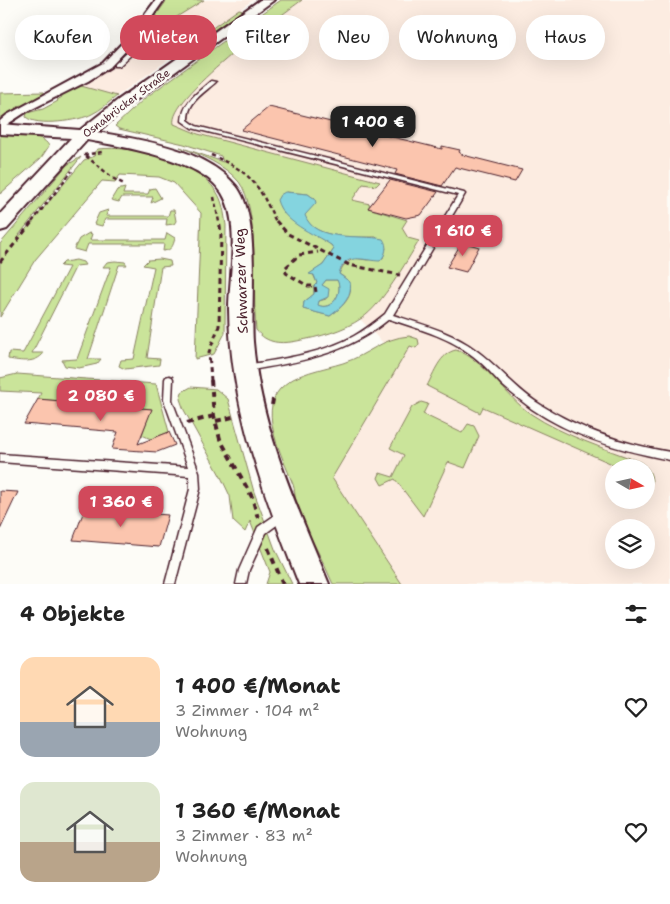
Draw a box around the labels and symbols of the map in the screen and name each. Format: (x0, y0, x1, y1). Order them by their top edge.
street label: Osnabrücker Straße (80, 66, 173, 141)
pin: 1 400 € (327, 106, 419, 148)
pin: 1 610 € (417, 214, 509, 257)
street label: Schwarzer Weg (230, 228, 252, 334)
pin: 2 080 € (55, 380, 147, 422)
north arrow (605, 459, 655, 509)
pin: 1 360 € (75, 486, 167, 528)

